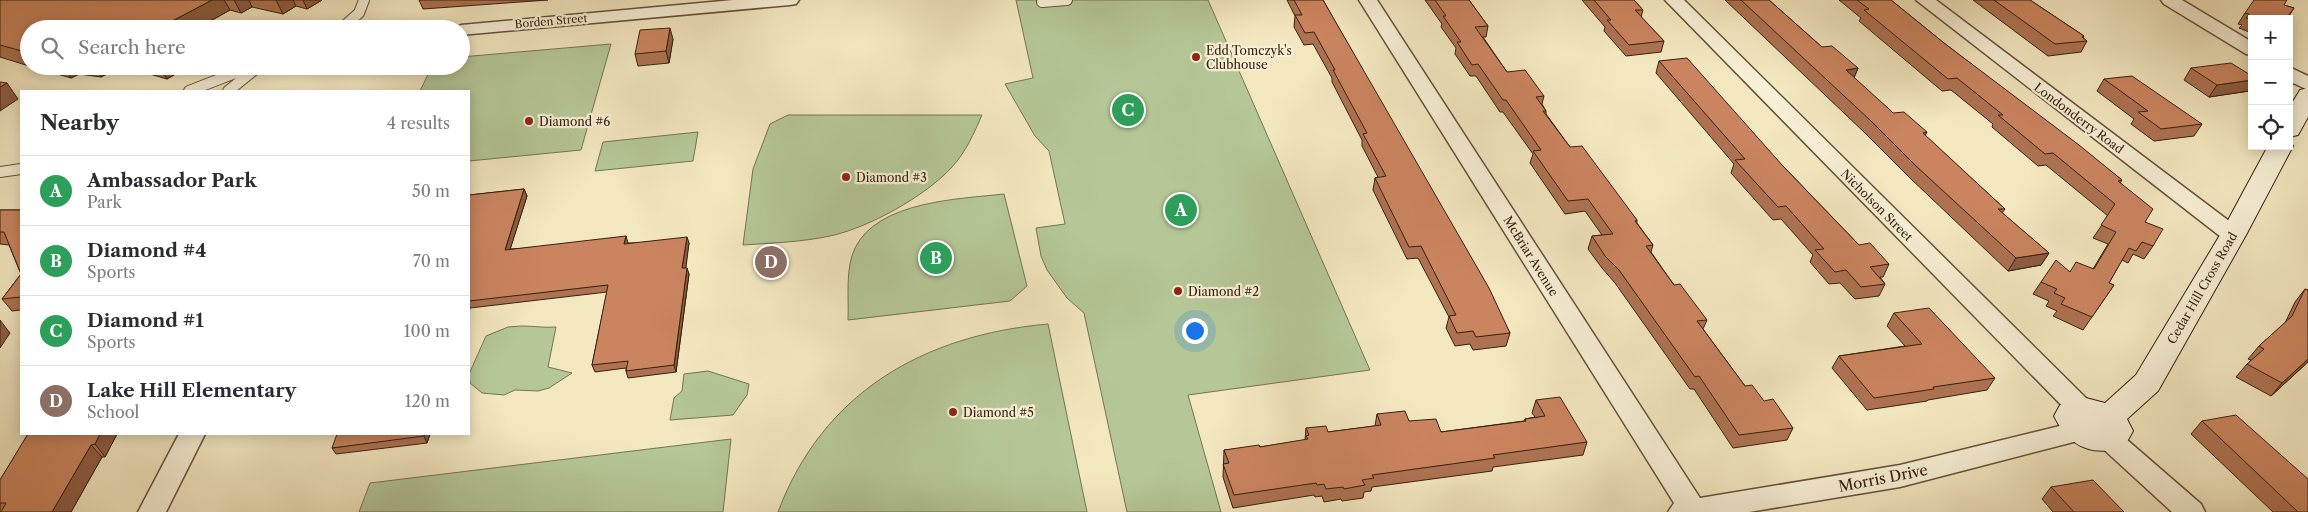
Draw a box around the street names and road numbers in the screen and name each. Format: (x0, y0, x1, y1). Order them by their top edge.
street label: Borden Street (514, 11, 588, 31)
street label: Londonderry Road (2031, 79, 2127, 157)
street label: Nicholson Street (1838, 166, 1917, 245)
street label: McBriar Avenue (1500, 213, 1562, 299)
street label: Cedar Hill Cross Road (2164, 229, 2241, 347)
street label: Morris Drive (1837, 460, 1929, 496)

